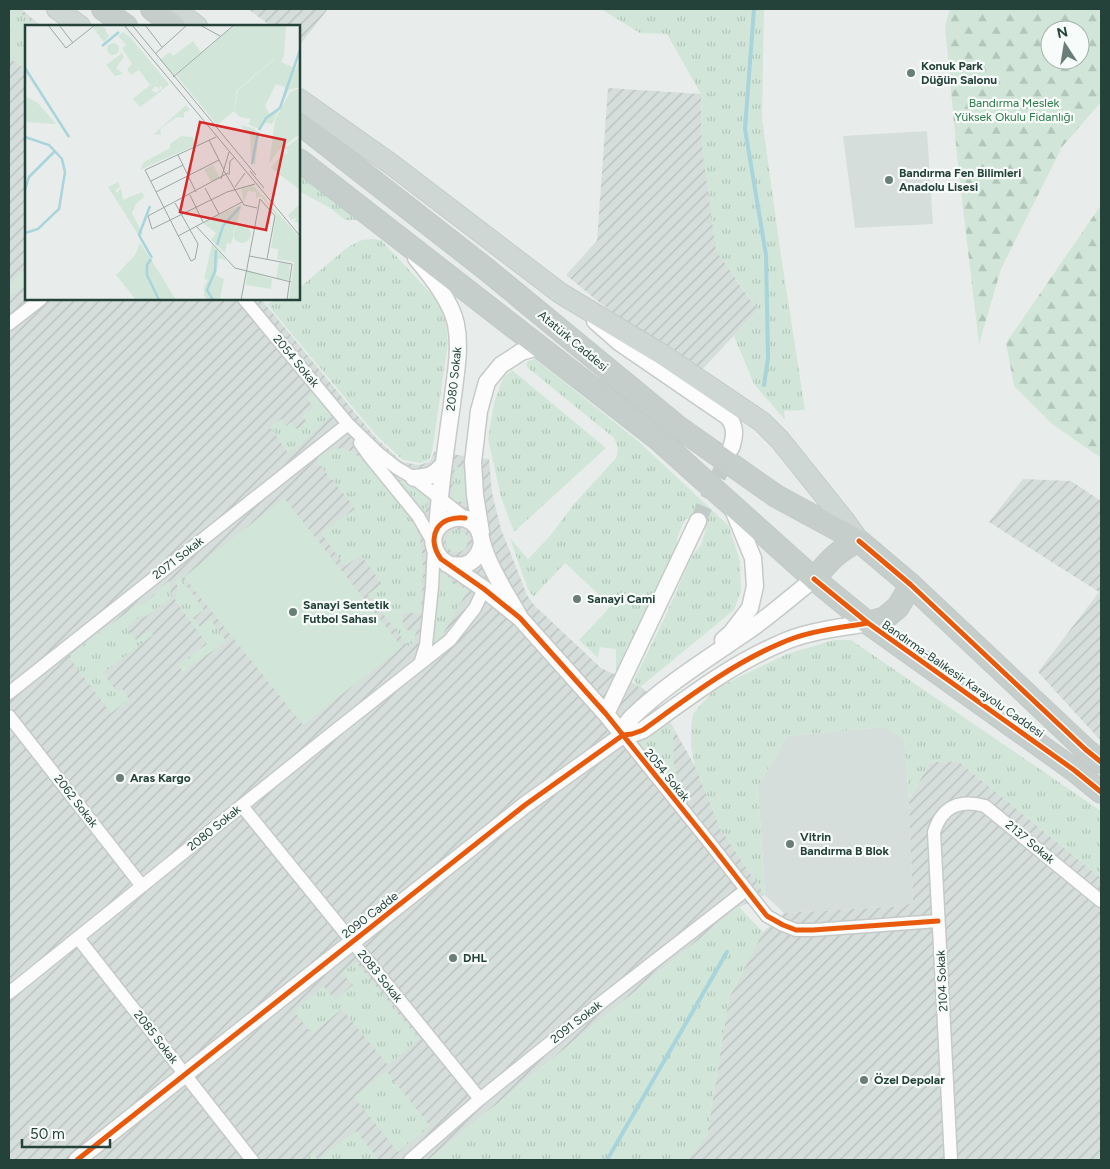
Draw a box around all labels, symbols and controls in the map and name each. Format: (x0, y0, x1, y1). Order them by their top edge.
north arrow (1040, 20, 1090, 70)
text: N (1055, 23, 1069, 42)
inset map (25, 25, 300, 300)
place label: Konuk Park Düğün Salonu (921, 59, 997, 87)
marker: Konuk Park Düğün Salonu (905, 67, 917, 79)
park label: Bandırma Meslek Yüksek Okulu Fidanlığı (955, 96, 1073, 124)
place label: Bandırma Fen Bilimleri Anadolu Lisesi (899, 166, 1021, 194)
marker: Bandırma Fen Bilimleri Anadolu Lisesi (883, 174, 895, 186)
street label: Atatürk Caddesi (535, 308, 611, 374)
street label: 2054 Sokak (270, 332, 322, 390)
street label: 2080 Sokak (444, 346, 464, 412)
street label: 2071 Sokak (150, 534, 206, 582)
place label: Sanayi Cami (587, 592, 655, 606)
marker: Sanayi Cami (571, 593, 583, 605)
place label: Sanayi Sentetik Futbol Sahası (303, 598, 390, 626)
marker: Sanayi Sentetik Futbol Sahası (287, 606, 299, 618)
street label: Bandırma-Balıkesir Karayolu Caddesi (879, 617, 1047, 741)
street label: 2054 Sokak (642, 746, 693, 804)
place label: Aras Kargo (130, 771, 191, 785)
street label: 2062 Sokak (51, 772, 101, 830)
marker: Aras Kargo (114, 772, 126, 784)
street label: 2080 Sokak (185, 802, 244, 854)
street label: 2137 Sokak (1003, 817, 1057, 867)
place label: Vitrin Bandırma B Blok (800, 830, 890, 858)
marker: Vitrin Bandırma B Blok (784, 838, 796, 850)
street label: 2090 Cadde (339, 889, 401, 941)
street label: 2083 Sokak (355, 947, 405, 1005)
street label: 2104 Sokak (933, 950, 951, 1012)
place label: DHL (463, 951, 487, 965)
marker: DHL (447, 952, 459, 964)
street label: 2091 Sokak (548, 998, 605, 1046)
street label: 2085 Sokak (131, 1008, 181, 1067)
place label: Özel Depolar (874, 1073, 945, 1087)
marker: Özel Depolar (858, 1074, 870, 1086)
scale bar (22, 1116, 110, 1148)
text: 50 m (30, 1125, 65, 1143)

